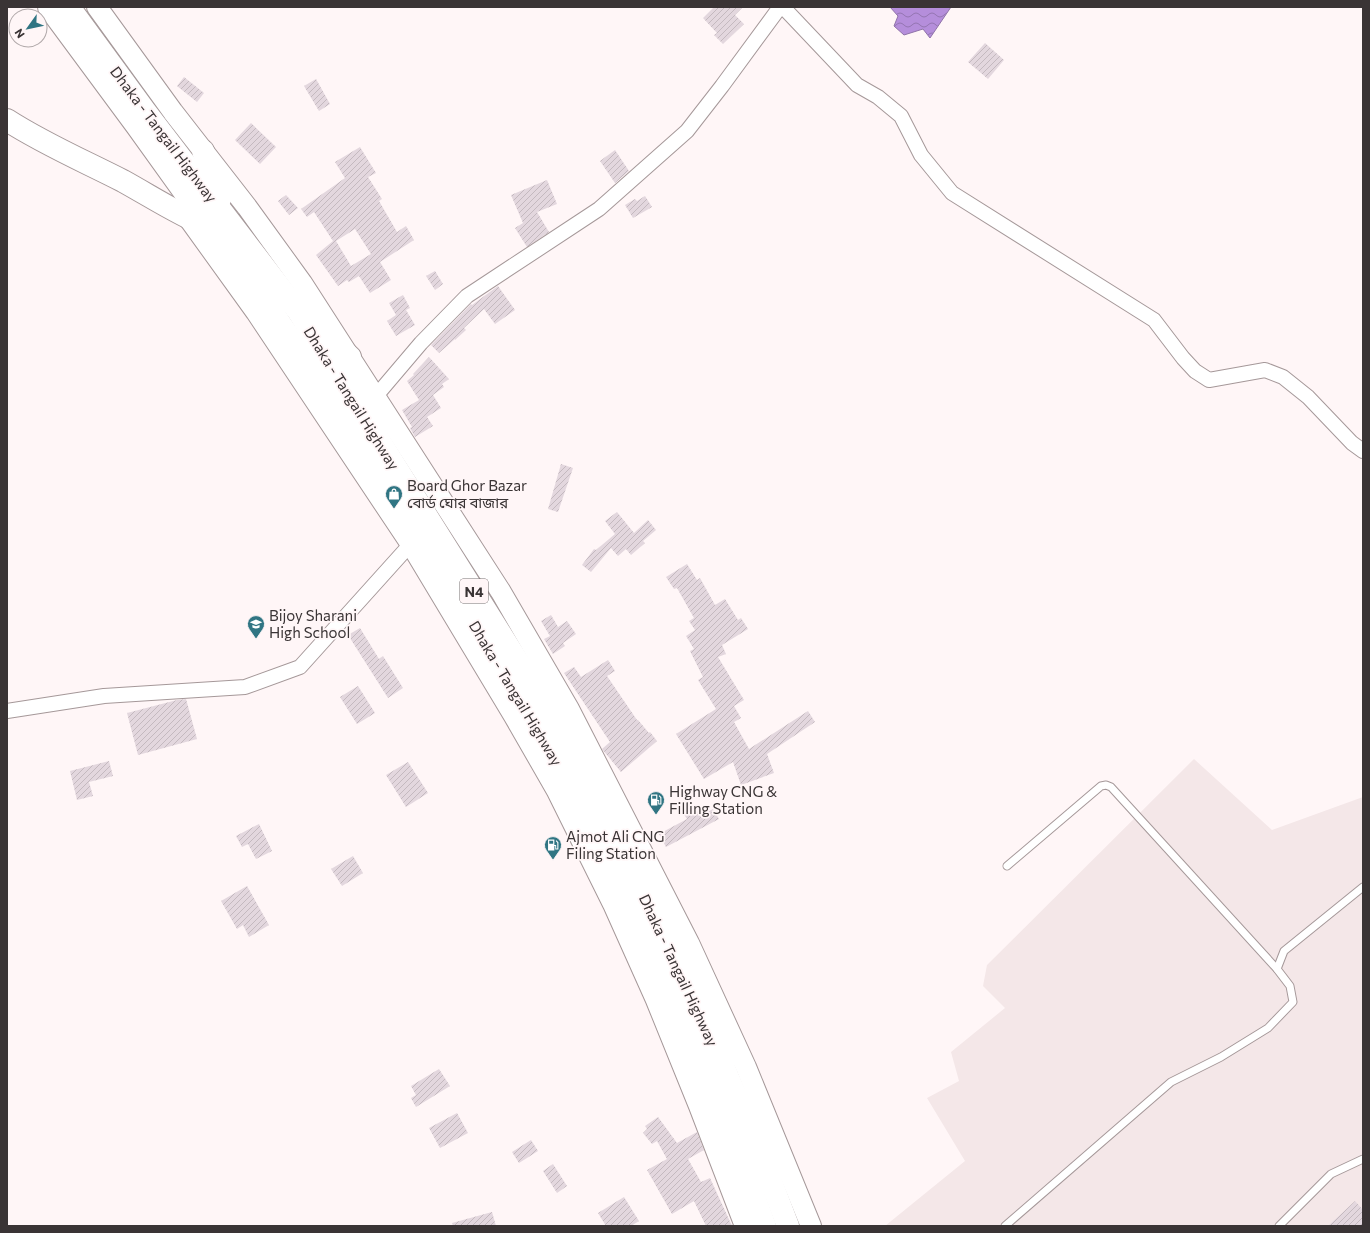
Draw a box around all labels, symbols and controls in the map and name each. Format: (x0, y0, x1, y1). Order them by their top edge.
north arrow (8, 8, 48, 48)
text: N (11, 27, 27, 41)
street label: Dhaka - Tangail Highway (107, 62, 221, 206)
street label: Dhaka - Tangail Highway (300, 323, 404, 473)
place label: Board Ghor Bazar বোর্ড ঘোর বাজার (407, 476, 527, 511)
shop icon: Board Ghor Bazar বোর্ড ঘোর বাজার (384, 484, 404, 509)
road number: N4 (460, 579, 488, 603)
place label: Bijoy Sharani High School (269, 606, 357, 641)
school or university icon: Bijoy Sharani High School (246, 614, 266, 639)
street label: Dhaka - Tangail Highway (466, 617, 566, 769)
place label: Highway CNG & Filling Station (669, 782, 777, 817)
fuel station icon: Highway CNG & Filling Station (646, 790, 666, 815)
place label: Ajmot Ali CNG Filing Station (566, 827, 665, 862)
fuel station icon: Ajmot Ali CNG Filing Station (543, 835, 563, 860)
street label: Dhaka - Tangail Highway (636, 891, 722, 1049)

